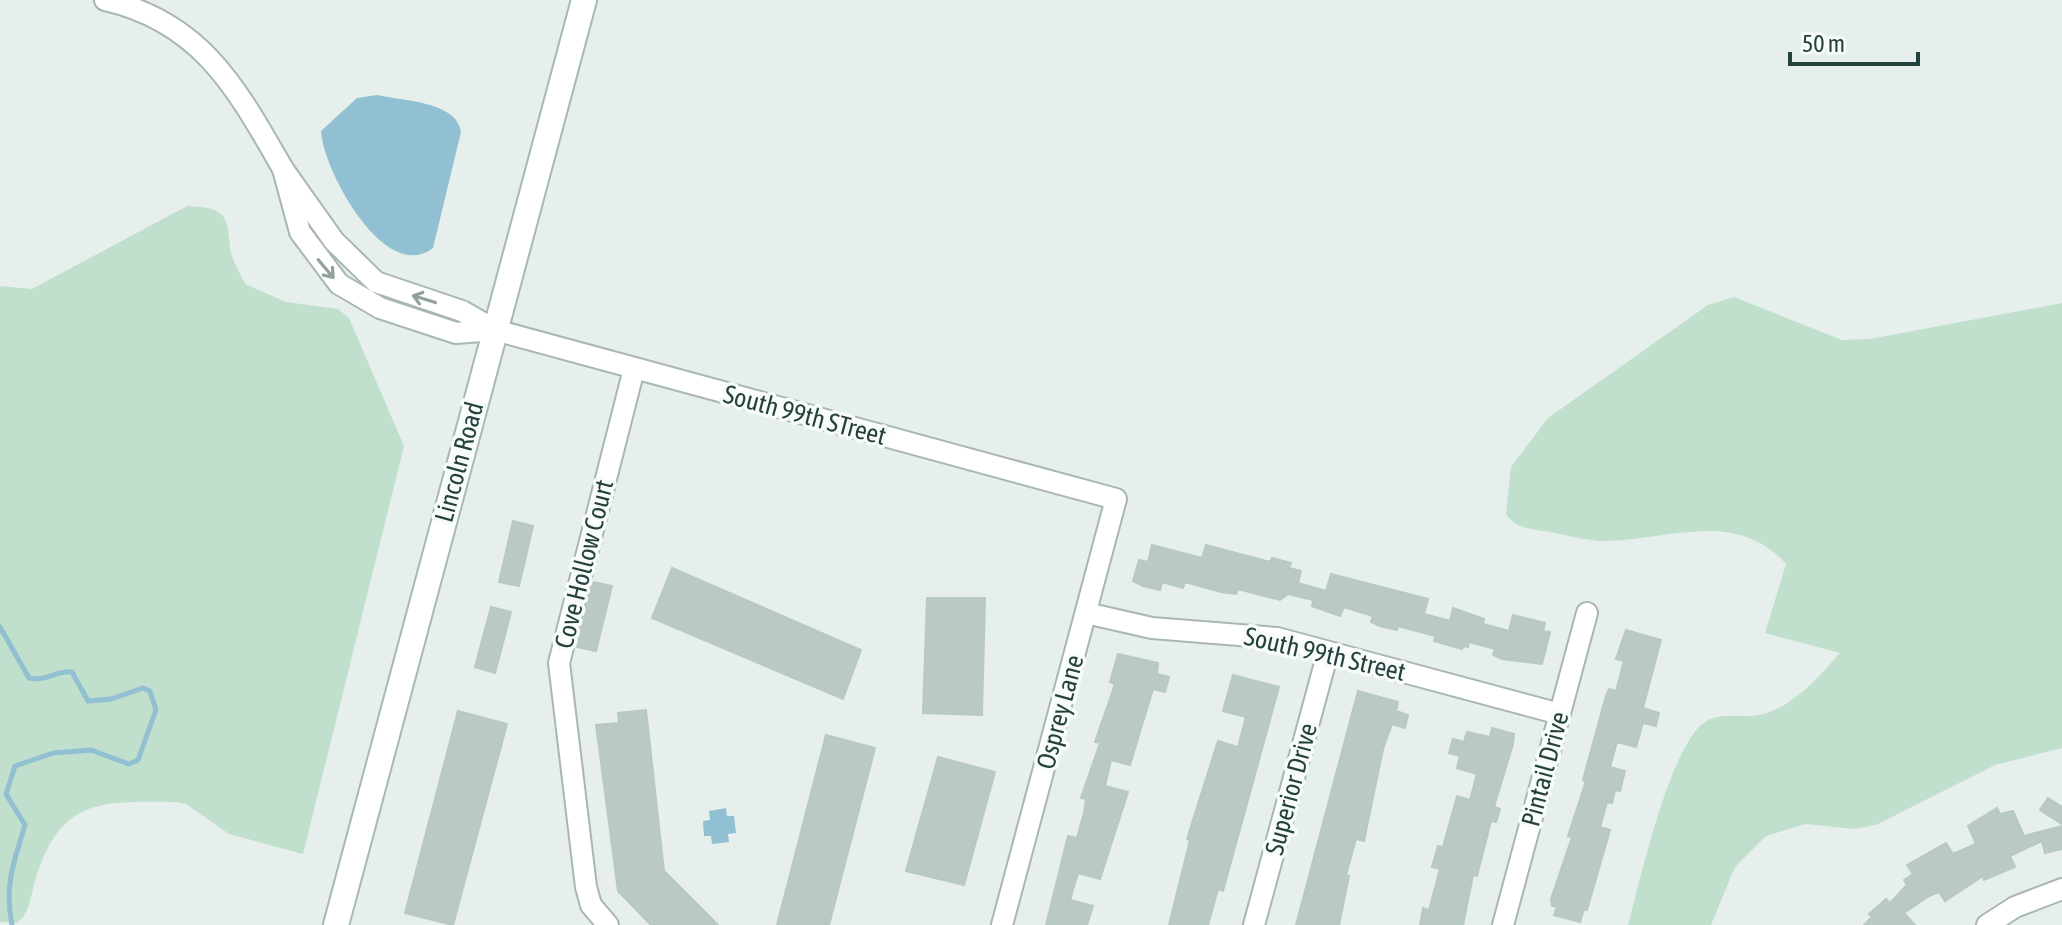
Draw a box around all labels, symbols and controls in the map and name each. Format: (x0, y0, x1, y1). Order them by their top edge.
scale bar (1790, 16, 1918, 66)
text: 50 m (1802, 30, 1845, 57)
one-way arrow (317, 258, 335, 279)
one-way arrow (411, 291, 437, 306)
street label: South 99th STreet (721, 379, 889, 451)
street label: Lincoln Road (429, 399, 489, 525)
street label: Cove Hollow Court (549, 477, 619, 651)
street label: South 99th Street (1241, 621, 1409, 687)
street label: Osprey Lane (1030, 652, 1090, 772)
street label: Pintail Drive (1515, 708, 1575, 830)
street label: Superior Drive (1259, 720, 1323, 858)

